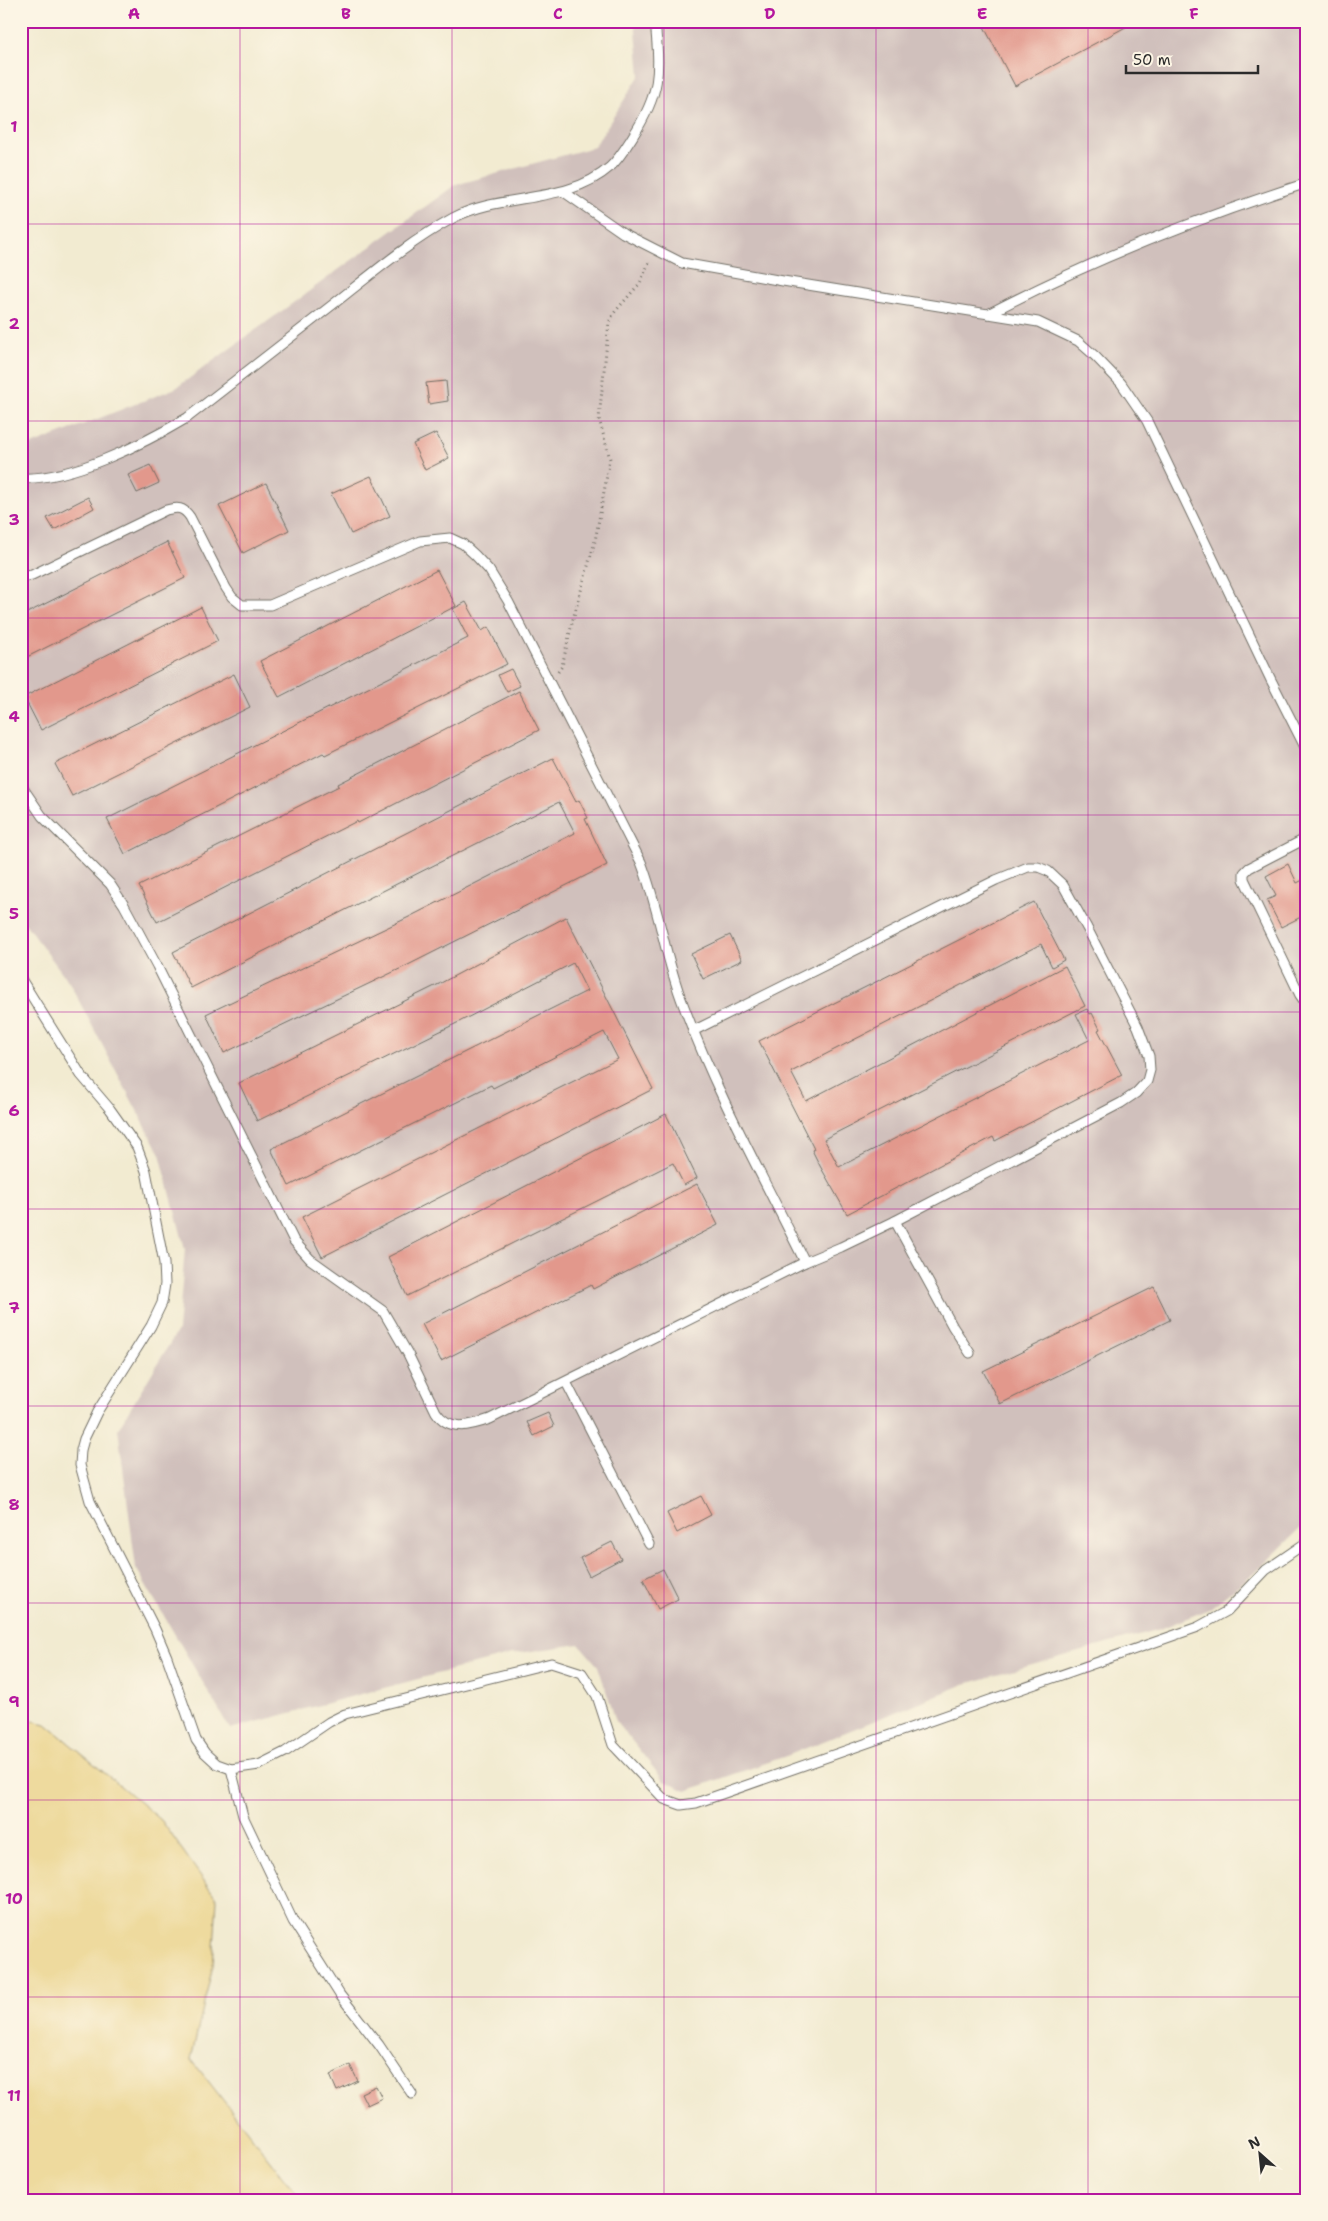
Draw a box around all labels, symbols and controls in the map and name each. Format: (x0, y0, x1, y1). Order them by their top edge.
text: A (128, 3, 140, 24)
text: B (341, 3, 351, 24)
text: C (553, 3, 563, 24)
text: D (764, 3, 776, 24)
text: E (977, 3, 987, 24)
text: F (1189, 3, 1199, 24)
scale bar (1126, 42, 1258, 74)
text: 50 m (1133, 50, 1171, 70)
text: 1 (10, 116, 18, 137)
text: 2 (8, 313, 20, 334)
text: 3 (8, 509, 20, 530)
text: 4 (8, 706, 20, 727)
text: 5 (9, 903, 19, 924)
text: 6 (8, 1100, 20, 1121)
text: 7 (8, 1297, 20, 1318)
text: 8 (8, 1494, 20, 1515)
text: 9 (8, 1691, 20, 1712)
text: 10 (5, 1888, 23, 1909)
text: 11 (7, 2085, 21, 2106)
north arrow (1236, 2128, 1286, 2178)
text: N (1245, 2132, 1263, 2153)

